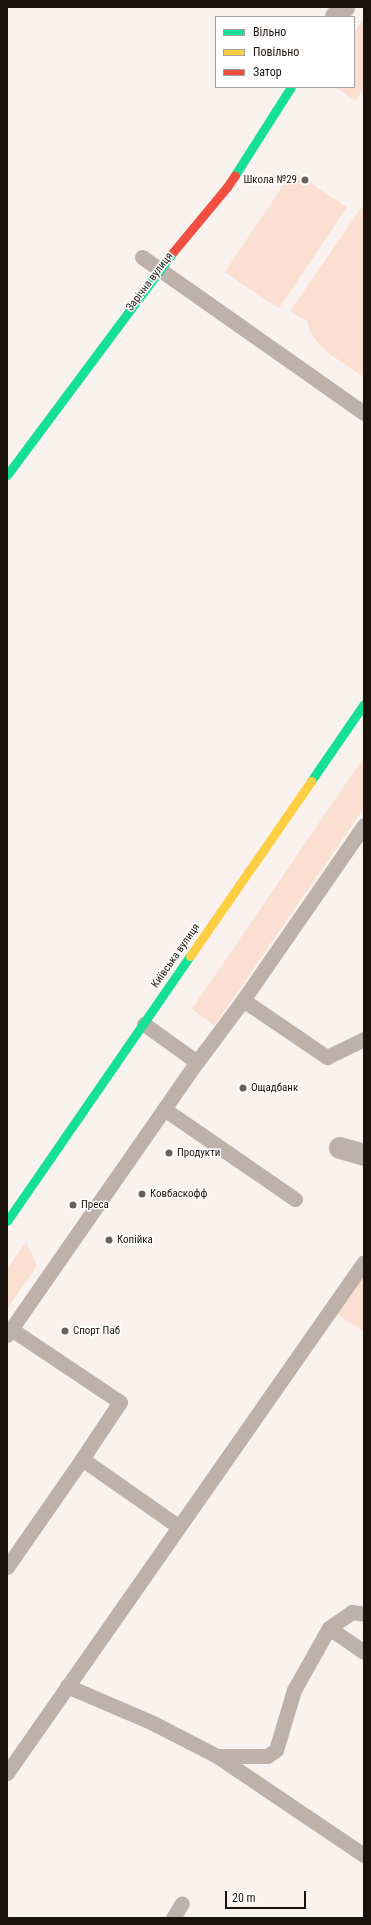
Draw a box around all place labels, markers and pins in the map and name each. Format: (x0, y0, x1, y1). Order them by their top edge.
place label: Школа №29 (243, 173, 297, 187)
marker: Школа №29 (300, 175, 310, 185)
place label: Ощадбанк (251, 1081, 298, 1095)
marker: Ощадбанк (238, 1083, 248, 1093)
place label: Продукти (177, 1146, 220, 1160)
marker: Продукти (164, 1148, 174, 1158)
place label: Ковбаскофф (150, 1187, 207, 1201)
marker: Ковбаскофф (137, 1189, 147, 1199)
place label: Преса (81, 1198, 109, 1212)
marker: Преса (68, 1200, 78, 1210)
place label: Копійка (117, 1233, 153, 1247)
marker: Копійка (104, 1235, 114, 1245)
place label: Спорт Паб (73, 1324, 120, 1338)
marker: Спорт Паб (60, 1326, 70, 1336)

